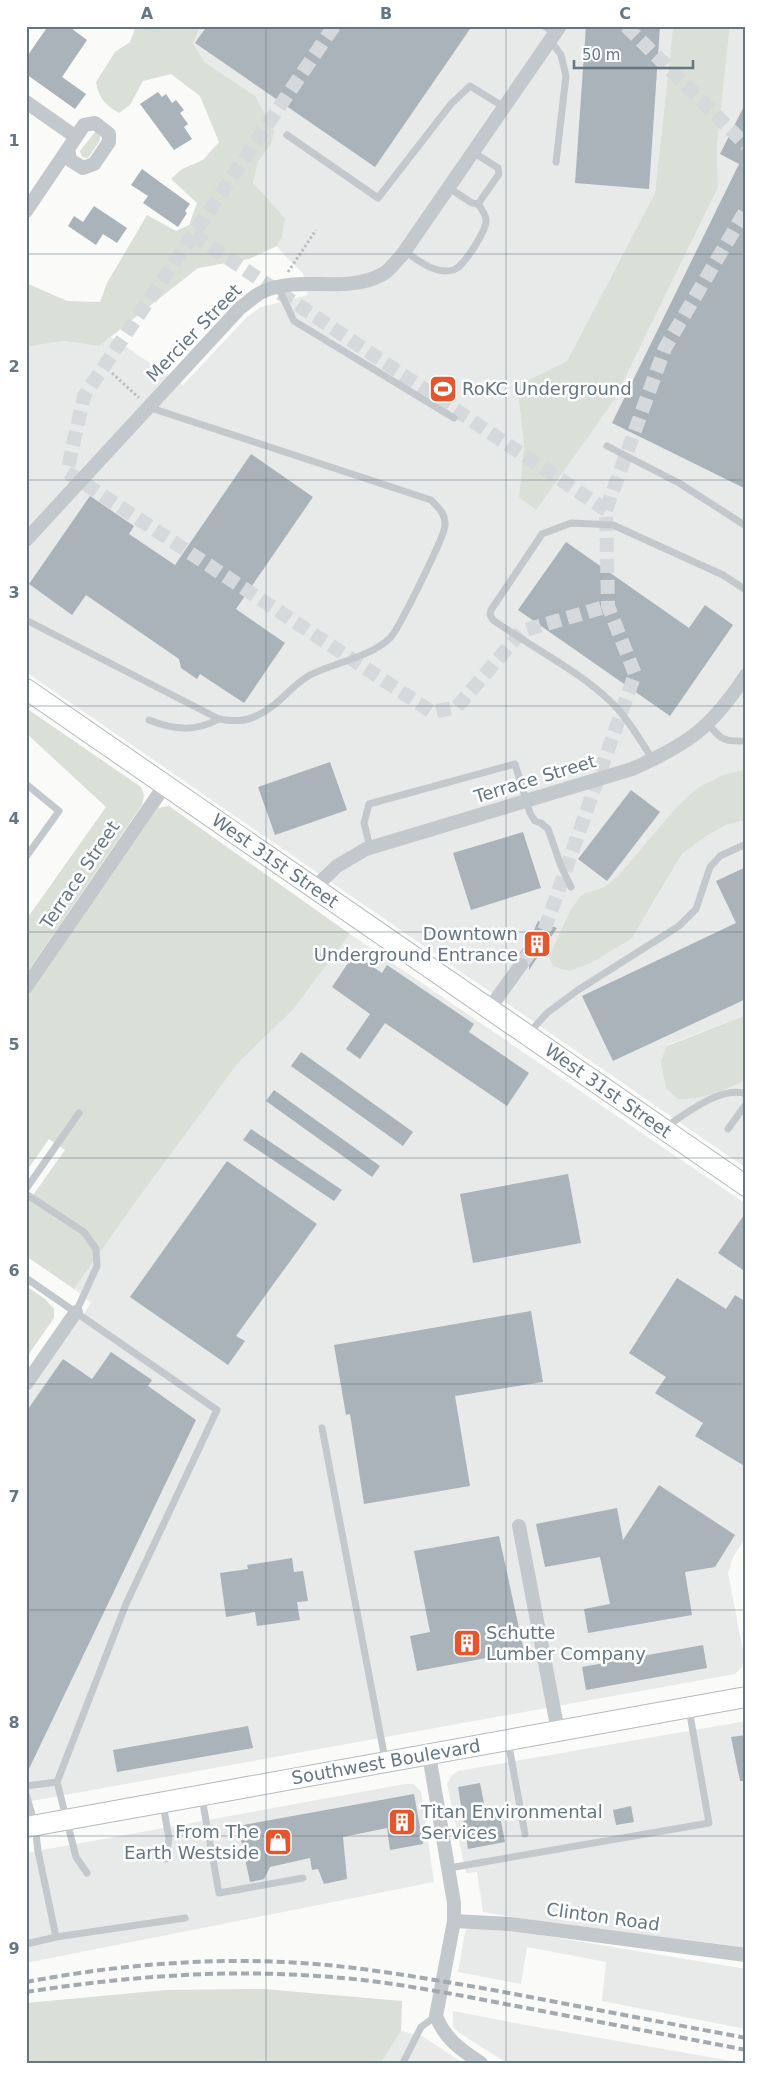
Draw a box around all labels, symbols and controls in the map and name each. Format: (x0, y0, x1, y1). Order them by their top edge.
text: A (141, 4, 154, 23)
text: B (380, 4, 392, 23)
text: C (619, 4, 631, 23)
scale bar (574, 38, 693, 70)
text: 50 m (582, 46, 620, 64)
text: 1 (8, 131, 20, 150)
street label: Mercier Street (142, 280, 245, 386)
text: 2 (8, 357, 20, 376)
sports icon: RoKC Underground (428, 374, 458, 404)
place label: RoKC Underground (462, 378, 632, 399)
text: 3 (8, 583, 20, 602)
street label: Terrace Street (471, 750, 598, 807)
text: 4 (8, 809, 20, 828)
street label: West 31st Street (208, 809, 343, 912)
street label: Terrace Street (35, 817, 123, 934)
place label: Downtown Underground Entrance (314, 923, 518, 965)
building icon: Downtown Underground Entrance (522, 929, 552, 959)
text: 5 (8, 1035, 20, 1054)
street label: West 31st Street (541, 1039, 676, 1142)
text: 6 (8, 1261, 20, 1280)
text: 7 (8, 1487, 20, 1506)
place label: Schutte Lumber Company (486, 1622, 646, 1664)
building icon: Schutte Lumber Company (452, 1628, 482, 1658)
text: 8 (8, 1713, 20, 1732)
street label: Southwest Boulevard (290, 1735, 482, 1788)
place label: Titan Environmental Services (420, 1801, 603, 1843)
building icon: Titan Environmental Services (387, 1807, 417, 1837)
place label: From The Earth Westside (124, 1821, 259, 1863)
shop icon: From The Earth Westside (263, 1827, 293, 1857)
street label: Clinton Road (545, 1898, 661, 1935)
text: 9 (8, 1939, 20, 1958)

